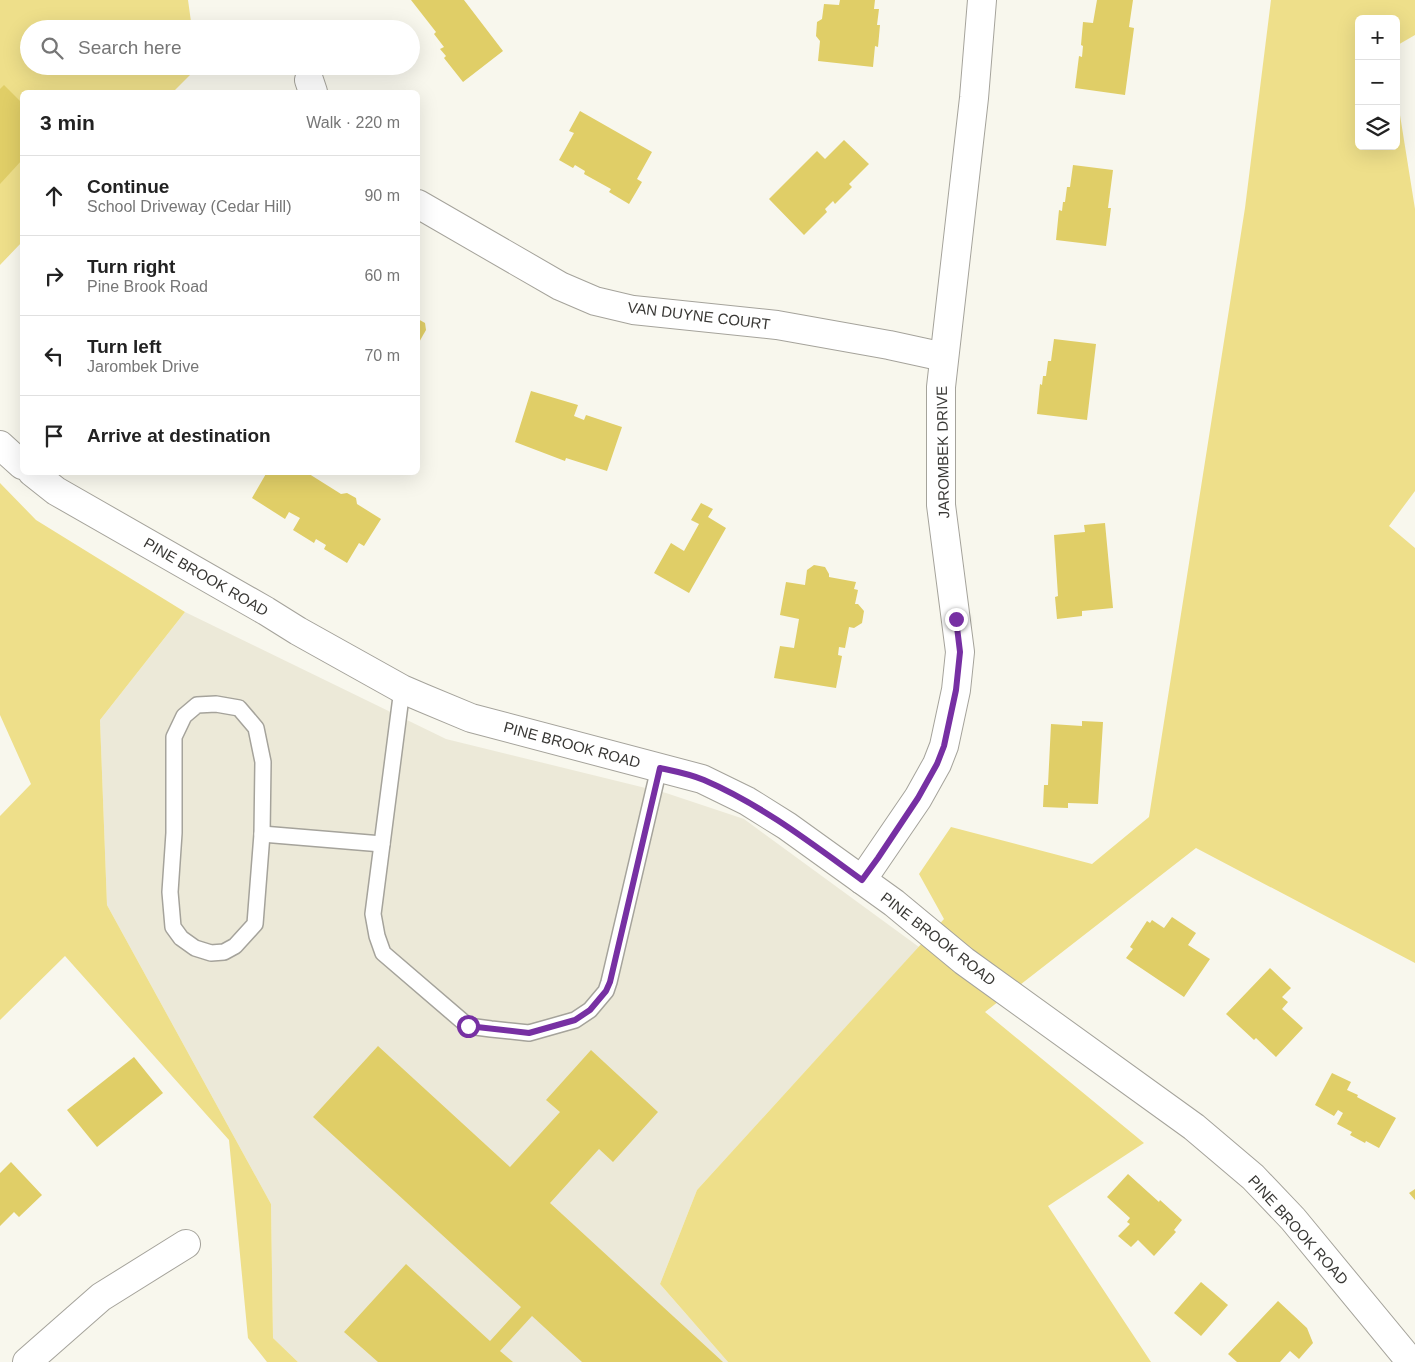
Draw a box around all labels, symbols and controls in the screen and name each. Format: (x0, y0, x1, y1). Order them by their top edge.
map controls (1355, 15, 1400, 150)
button: + (1355, 15, 1400, 60)
search box (20, 20, 420, 75)
icon: search (38, 34, 66, 62)
text: Search here (78, 37, 182, 58)
button: − (1355, 60, 1400, 105)
button: layers (1355, 105, 1400, 150)
text: 3 min (40, 111, 95, 134)
text: Walk · 220 m (306, 114, 400, 131)
text: Continue (87, 176, 169, 197)
icon: ahead (40, 182, 68, 210)
text: 90 m (364, 187, 400, 204)
text: School Driveway (Cedar Hill) (87, 198, 292, 215)
text: Turn right (87, 256, 175, 277)
icon: right (40, 262, 68, 290)
text: 60 m (364, 267, 400, 284)
text: Pine Brook Road (87, 278, 208, 295)
street label: VAN DUYNE COURT (627, 298, 771, 333)
text: Turn left (87, 336, 162, 357)
icon: left (40, 342, 68, 370)
text: 70 m (364, 347, 400, 364)
text: Jarombek Drive (87, 358, 199, 375)
street label: JAROMBEK DRIVE (933, 386, 952, 518)
icon: arrive (40, 422, 68, 450)
text: Arrive at destination (87, 425, 271, 446)
street label: PINE BROOK ROAD (141, 534, 272, 619)
route end (945, 608, 968, 631)
street label: PINE BROOK ROAD (502, 718, 643, 771)
street label: PINE BROOK ROAD (878, 889, 999, 989)
route start (457, 1015, 480, 1038)
street label: PINE BROOK ROAD (1245, 1172, 1352, 1288)

